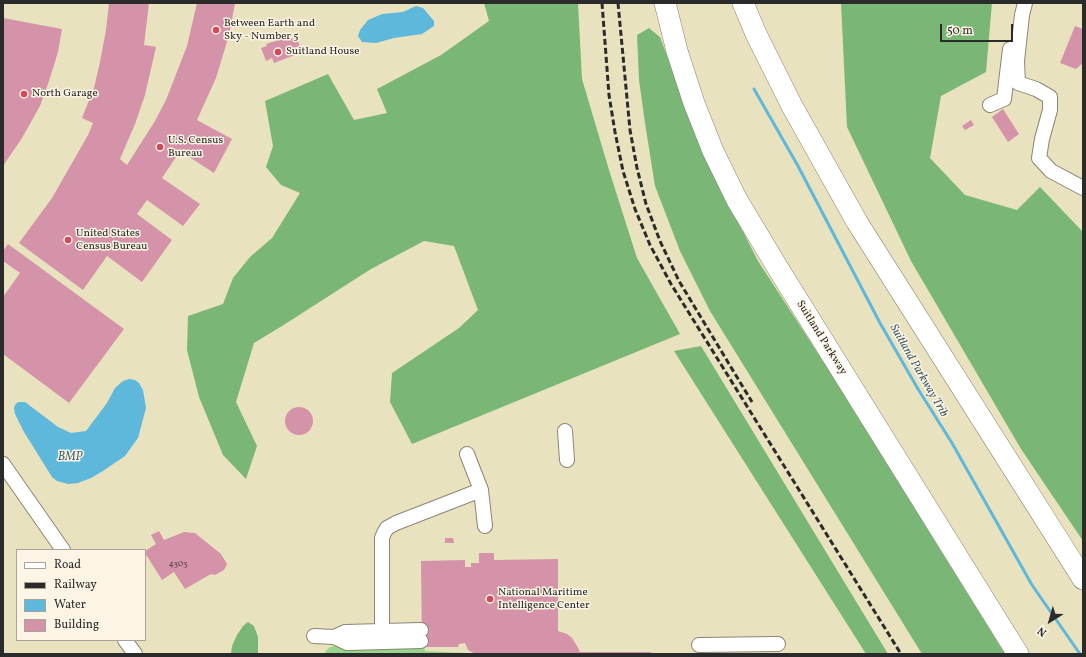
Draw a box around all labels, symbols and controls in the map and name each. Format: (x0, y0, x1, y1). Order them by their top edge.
scale bar (942, 16, 1015, 42)
place label: Between Earth and Sky - Number 5 (224, 17, 315, 43)
text: 50 m (947, 23, 973, 39)
marker: Between Earth and Sky - Number 5 (211, 25, 221, 35)
place label: Suitland House (286, 45, 359, 59)
marker: Suitland House (273, 47, 283, 57)
place label: North Garage (32, 87, 98, 101)
marker: North Garage (19, 89, 29, 99)
place label: U.S. Census Bureau (168, 134, 223, 160)
marker: U.S. Census Bureau (155, 142, 165, 152)
place label: United States Census Bureau (76, 227, 147, 253)
marker: United States Census Bureau (63, 235, 73, 245)
street label: Suitland Parkway (793, 298, 849, 378)
water label: Suitland Parkway Trib (886, 322, 950, 420)
water label: BMP (58, 451, 82, 465)
legend (16, 549, 146, 641)
text: Road (54, 557, 81, 573)
house number: 4303 (168, 559, 188, 569)
text: Railway (54, 577, 97, 593)
place label: National Maritime Intelligence Center (498, 586, 590, 612)
marker: National Maritime Intelligence Center (485, 594, 495, 604)
text: Water (54, 597, 86, 613)
north arrow (1030, 601, 1070, 641)
text: Building (54, 617, 99, 633)
text: N (1035, 623, 1050, 639)

